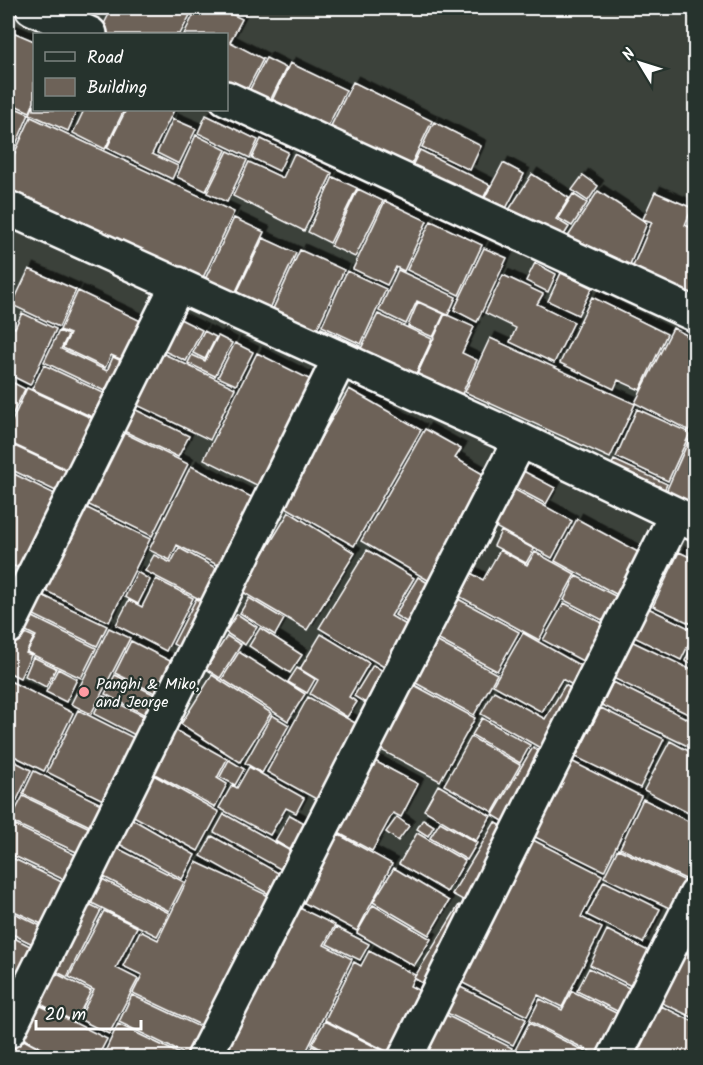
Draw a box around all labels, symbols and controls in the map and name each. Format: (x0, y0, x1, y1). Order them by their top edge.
legend (33, 33, 228, 111)
north arrow (610, 33, 670, 93)
text: N (616, 43, 642, 66)
text: Road (87, 44, 124, 73)
text: Building (87, 74, 147, 103)
place label: Panghi & Miko, and Jeorge (96, 672, 200, 715)
marker: Panghi & Miko, and Jeorge (77, 685, 91, 699)
scale bar (36, 993, 141, 1031)
text: 20 m (45, 1001, 86, 1030)

